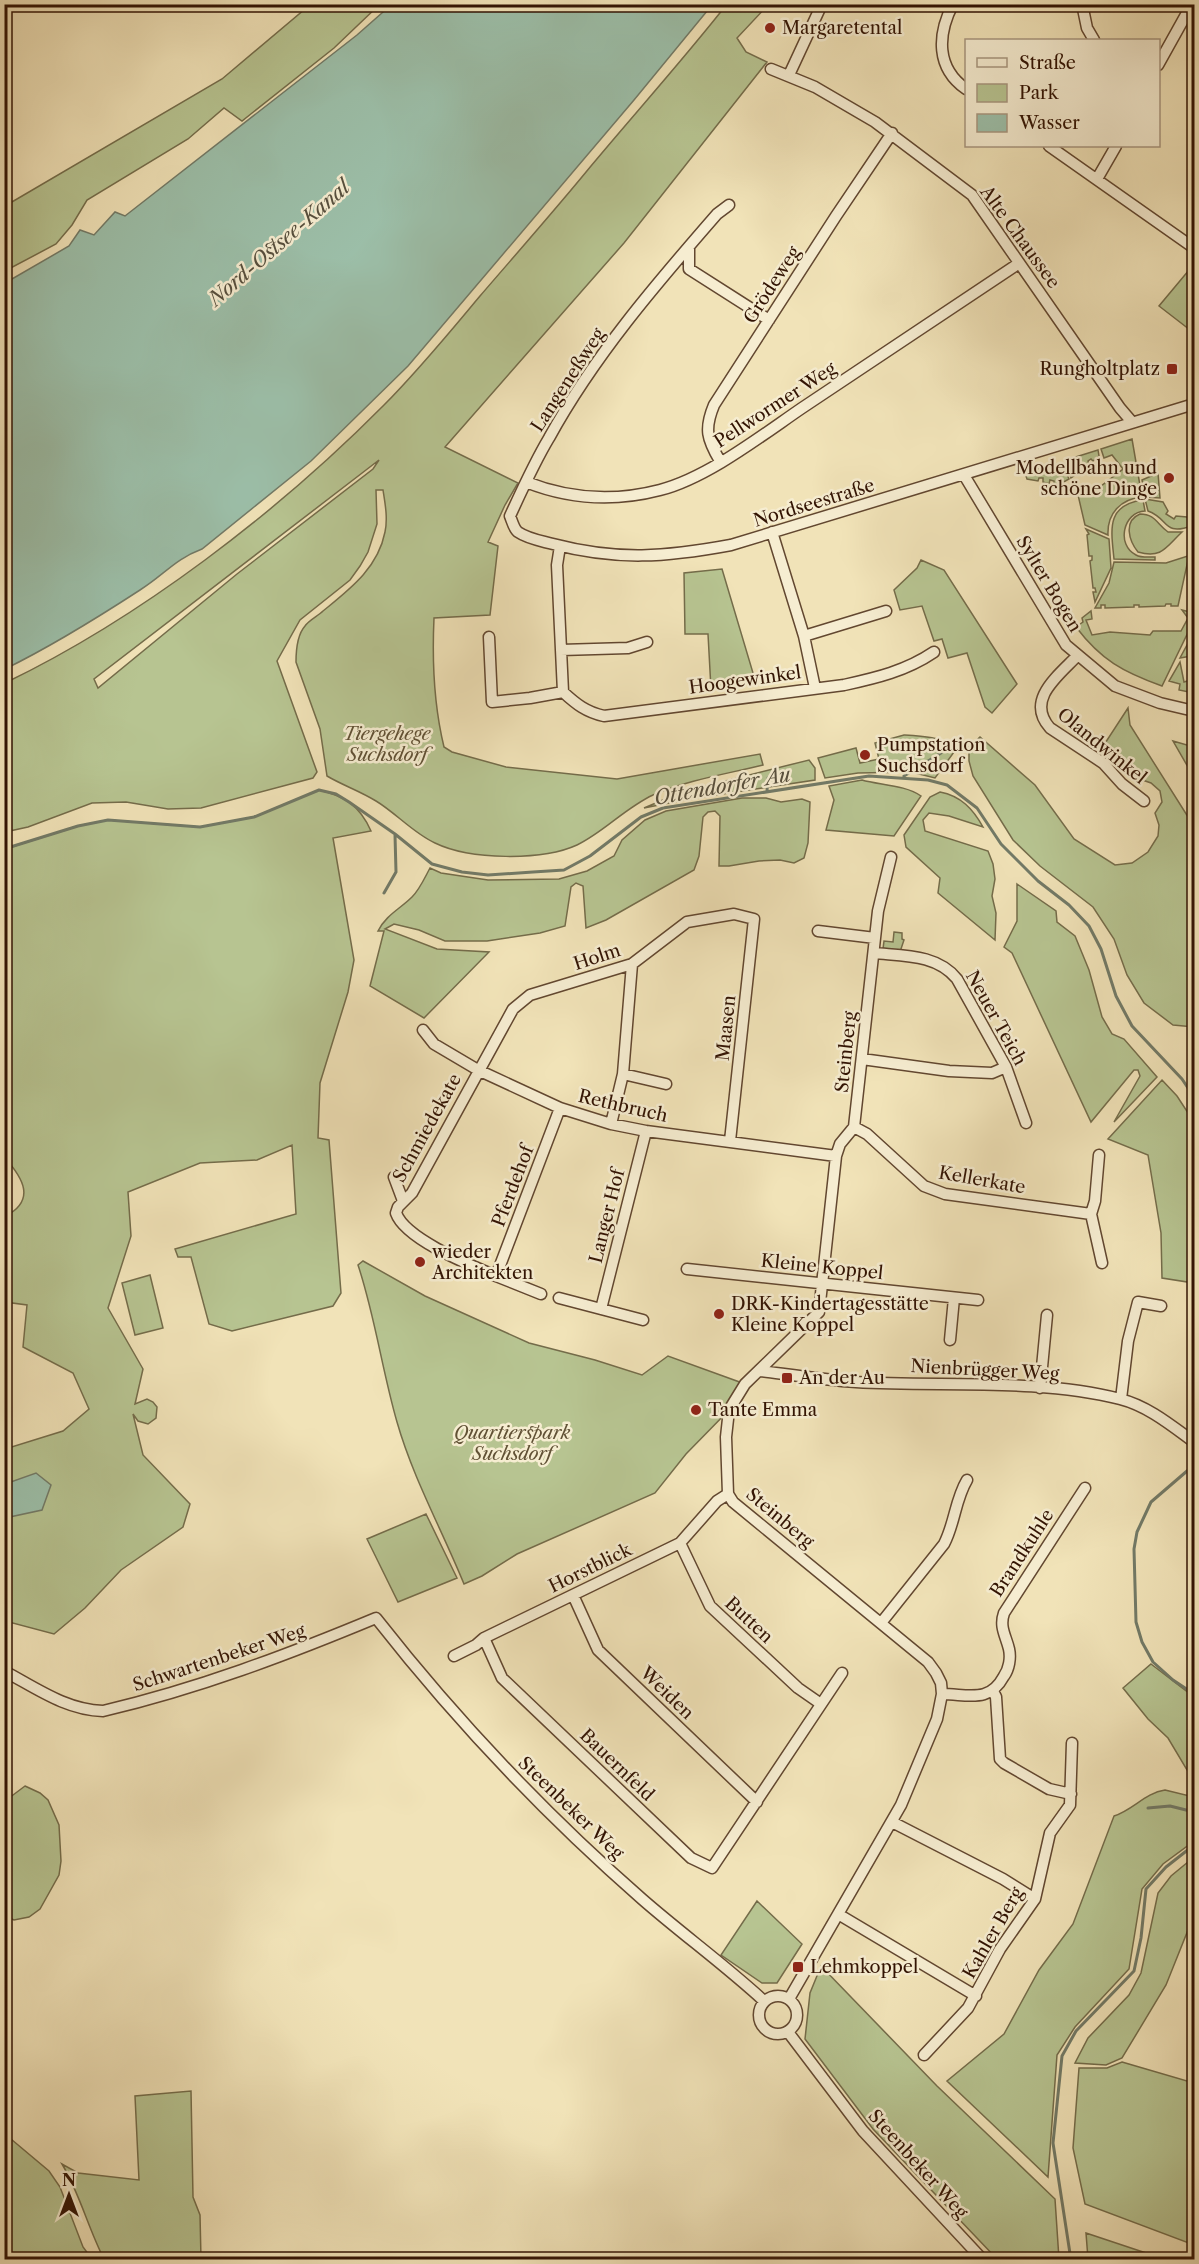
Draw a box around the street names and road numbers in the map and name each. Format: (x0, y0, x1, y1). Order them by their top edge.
street label: Alte Chaussee (975, 181, 1065, 293)
street label: Grödeweg (739, 242, 805, 328)
street label: Langeneßweg (526, 324, 610, 436)
street label: Pellwormer Weg (710, 357, 841, 453)
street label: Nordseestraße (751, 474, 877, 532)
street label: Sylter Bogen (1012, 532, 1086, 636)
street label: Hoogewinkel (687, 661, 803, 699)
street label: Olandwinkel (1053, 703, 1151, 789)
street label: Holm (571, 939, 624, 975)
street label: Neuer Teich (961, 967, 1031, 1069)
street label: Maasen (712, 994, 740, 1062)
street label: Steinberg (831, 1010, 861, 1094)
street label: Schmiedekate (388, 1070, 466, 1186)
street label: Rethbruch (576, 1085, 670, 1127)
street label: Pferdehof (487, 1140, 539, 1230)
street label: Kellerkate (937, 1162, 1027, 1198)
street label: Langer Hof (585, 1164, 630, 1265)
street label: Kleine Koppel (760, 1250, 884, 1284)
street label: Nienbrügger Weg (910, 1355, 1060, 1385)
street label: Steinberg (742, 1483, 819, 1553)
street label: Brandkuhle (986, 1505, 1058, 1601)
street label: Horstblick (545, 1538, 636, 1597)
street label: Butten (720, 1592, 778, 1648)
street label: Schwartenbeker Weg (130, 1620, 308, 1696)
street label: Weiden (635, 1661, 698, 1724)
street label: Bauernfeld (575, 1724, 659, 1806)
street label: Steenbeker Weg (514, 1752, 629, 1864)
street label: Kahler Berg (958, 1883, 1028, 1983)
street label: Steenbeker Weg (864, 2105, 973, 2223)

